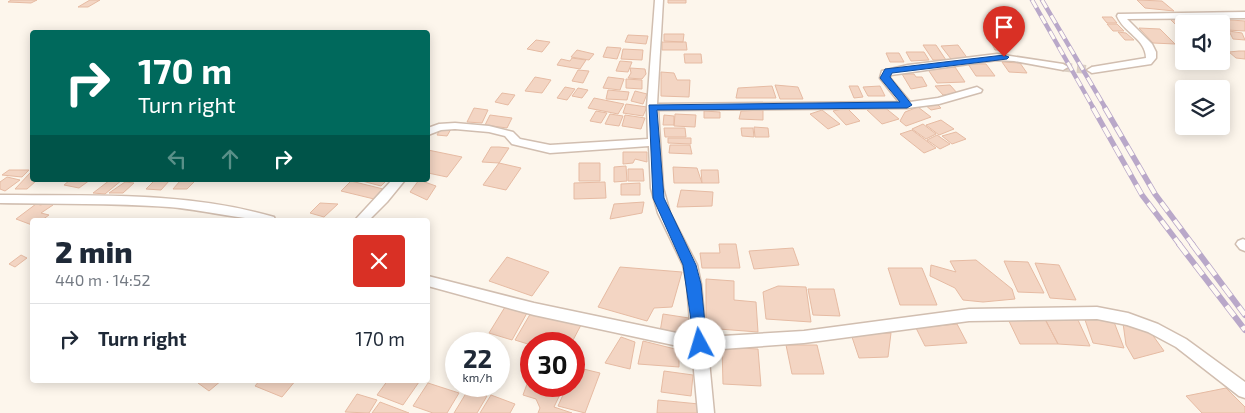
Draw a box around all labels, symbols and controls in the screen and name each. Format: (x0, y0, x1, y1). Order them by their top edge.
pin (983, 6, 1025, 57)
icon: arrive (990, 13, 1018, 41)
map controls (1175, 15, 1230, 135)
button: sound (1175, 15, 1230, 70)
text: 170 m (138, 49, 232, 91)
icon: right (55, 50, 120, 115)
button: layers (1175, 80, 1230, 135)
text: Turn right (138, 91, 236, 117)
icon: left (163, 145, 191, 173)
icon: ahead (216, 145, 244, 173)
icon: right (269, 145, 297, 173)
text: 2 min (55, 233, 133, 269)
button: close (353, 235, 405, 287)
text: 440 m · 14:52 (55, 270, 150, 289)
position arrow (673, 317, 725, 369)
icon: right (55, 325, 83, 353)
text: Turn right (98, 327, 186, 350)
text: 170 m (355, 327, 405, 350)
speed limit sign: 30 (520, 332, 585, 397)
text: 22 (463, 343, 492, 373)
text: km/h (463, 370, 492, 384)

